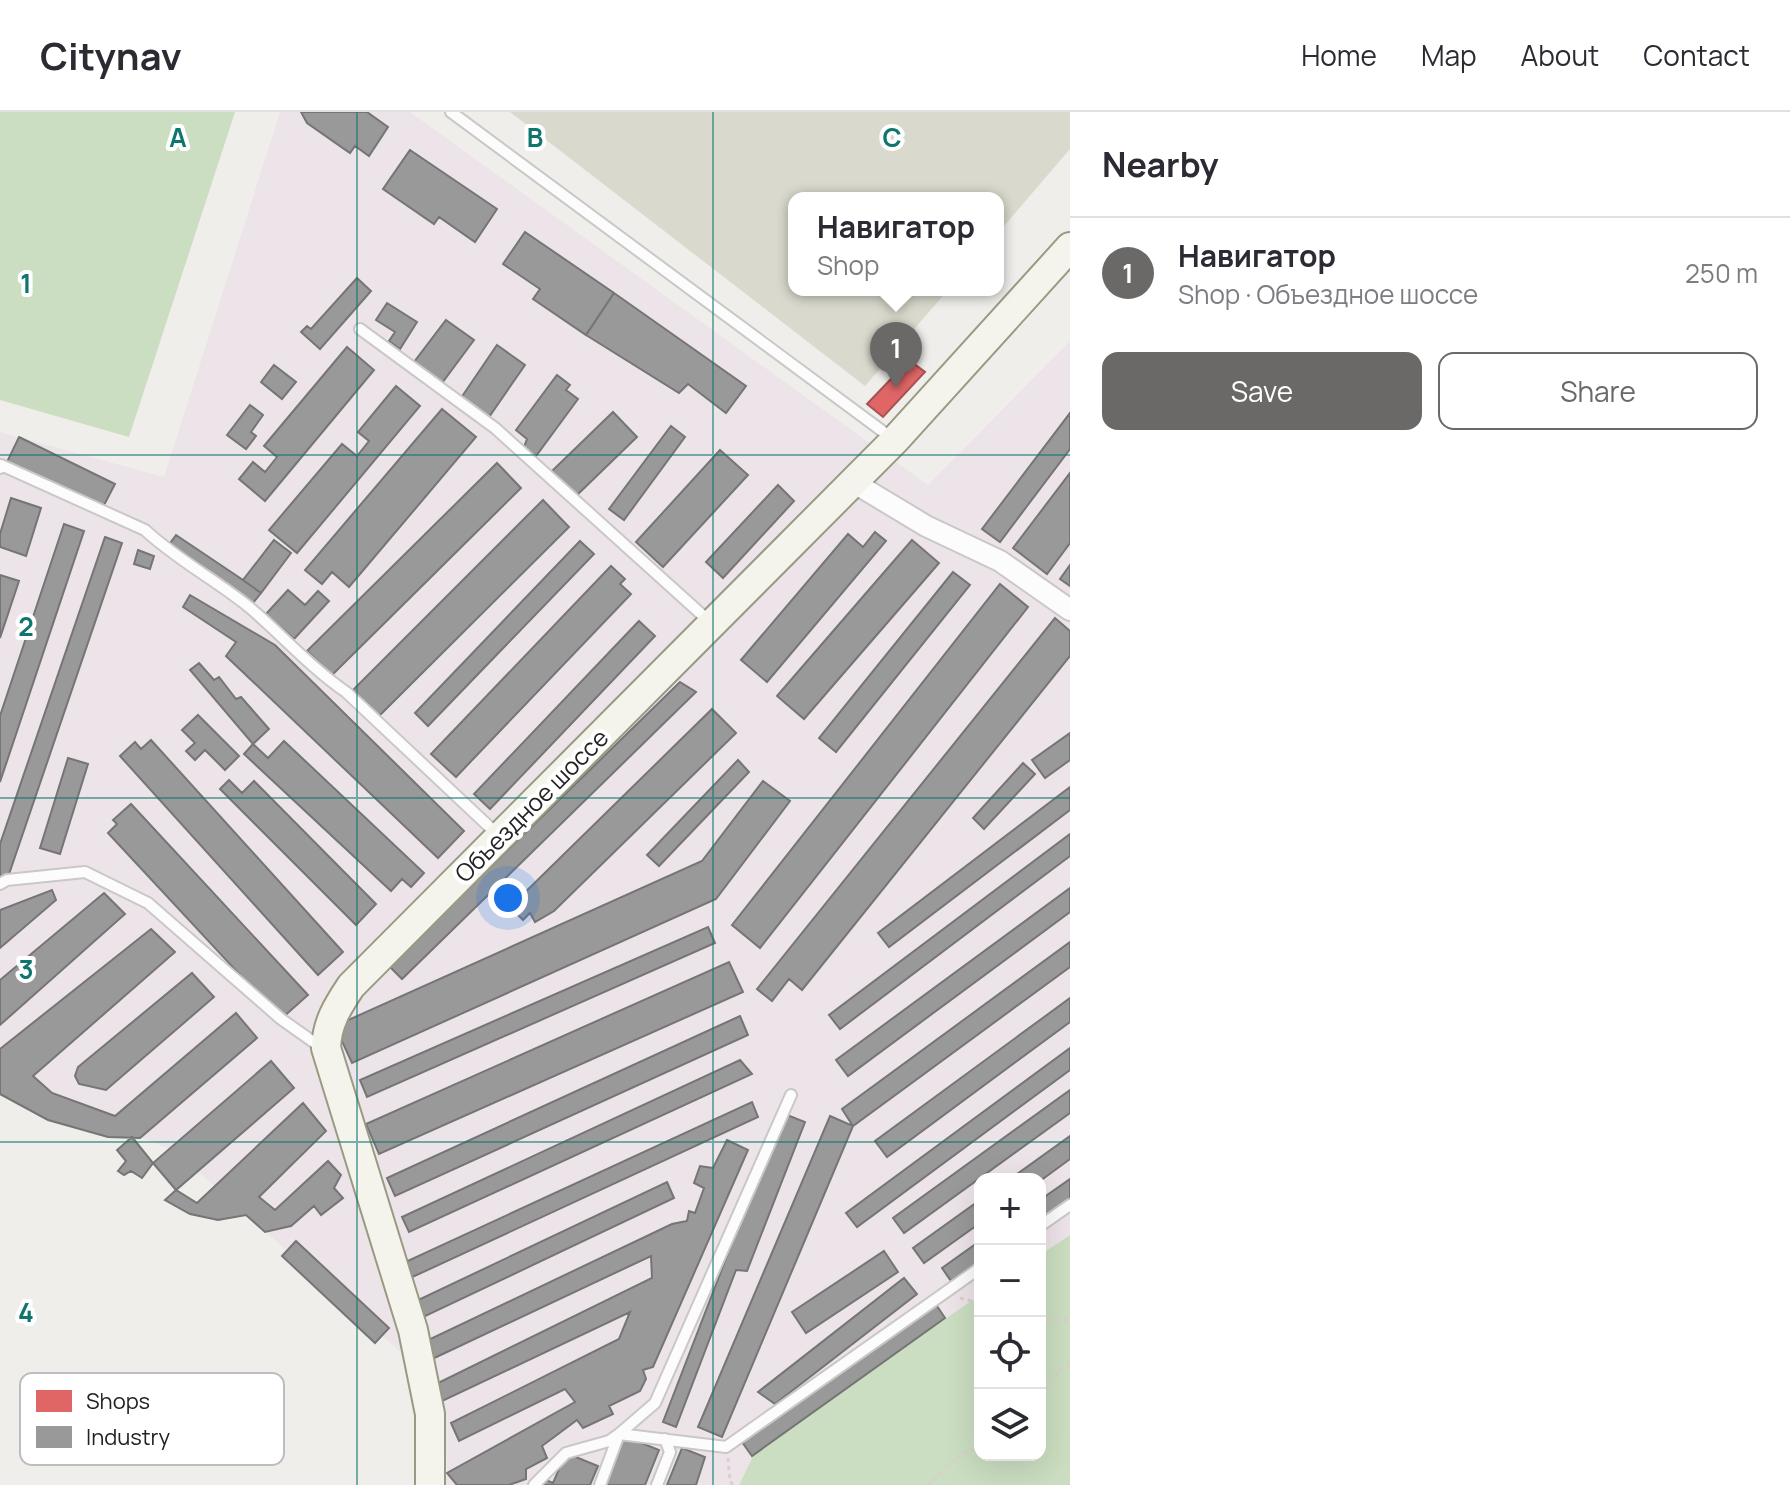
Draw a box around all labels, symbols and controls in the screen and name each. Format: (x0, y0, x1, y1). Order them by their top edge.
text: Citynav (40, 29, 182, 81)
text: Home (1301, 36, 1377, 74)
text: Map (1421, 36, 1477, 74)
text: About (1521, 36, 1599, 74)
text: Contact (1643, 36, 1750, 74)
text: A (169, 119, 187, 155)
text: B (527, 119, 543, 155)
text: C (882, 119, 902, 155)
text: Nearby (1102, 141, 1218, 187)
popup (788, 192, 1004, 296)
text: Навигатор (817, 206, 975, 247)
text: Навигатор (1178, 235, 1336, 276)
text: Shop (817, 247, 879, 283)
text: 1 (1122, 255, 1134, 291)
text: 250 m (1685, 255, 1758, 291)
text: 1 (20, 265, 32, 301)
text: Shop · Объездное шоссе (1178, 276, 1478, 312)
pin: 1 (870, 322, 922, 388)
button: Save (1102, 352, 1422, 430)
button: Share (1438, 352, 1758, 430)
text: 2 (18, 608, 34, 644)
street label: Объездное шоссе (447, 721, 615, 889)
your location (488, 878, 528, 918)
text: 3 (18, 951, 34, 987)
map controls (974, 1173, 1046, 1461)
button: + (974, 1173, 1046, 1245)
button: − (974, 1245, 1046, 1317)
text: 4 (18, 1294, 34, 1330)
button: locate (974, 1317, 1046, 1389)
legend (20, 1373, 284, 1465)
text: Shops (86, 1386, 150, 1416)
button: layers (974, 1389, 1046, 1461)
text: Industry (86, 1422, 170, 1452)

